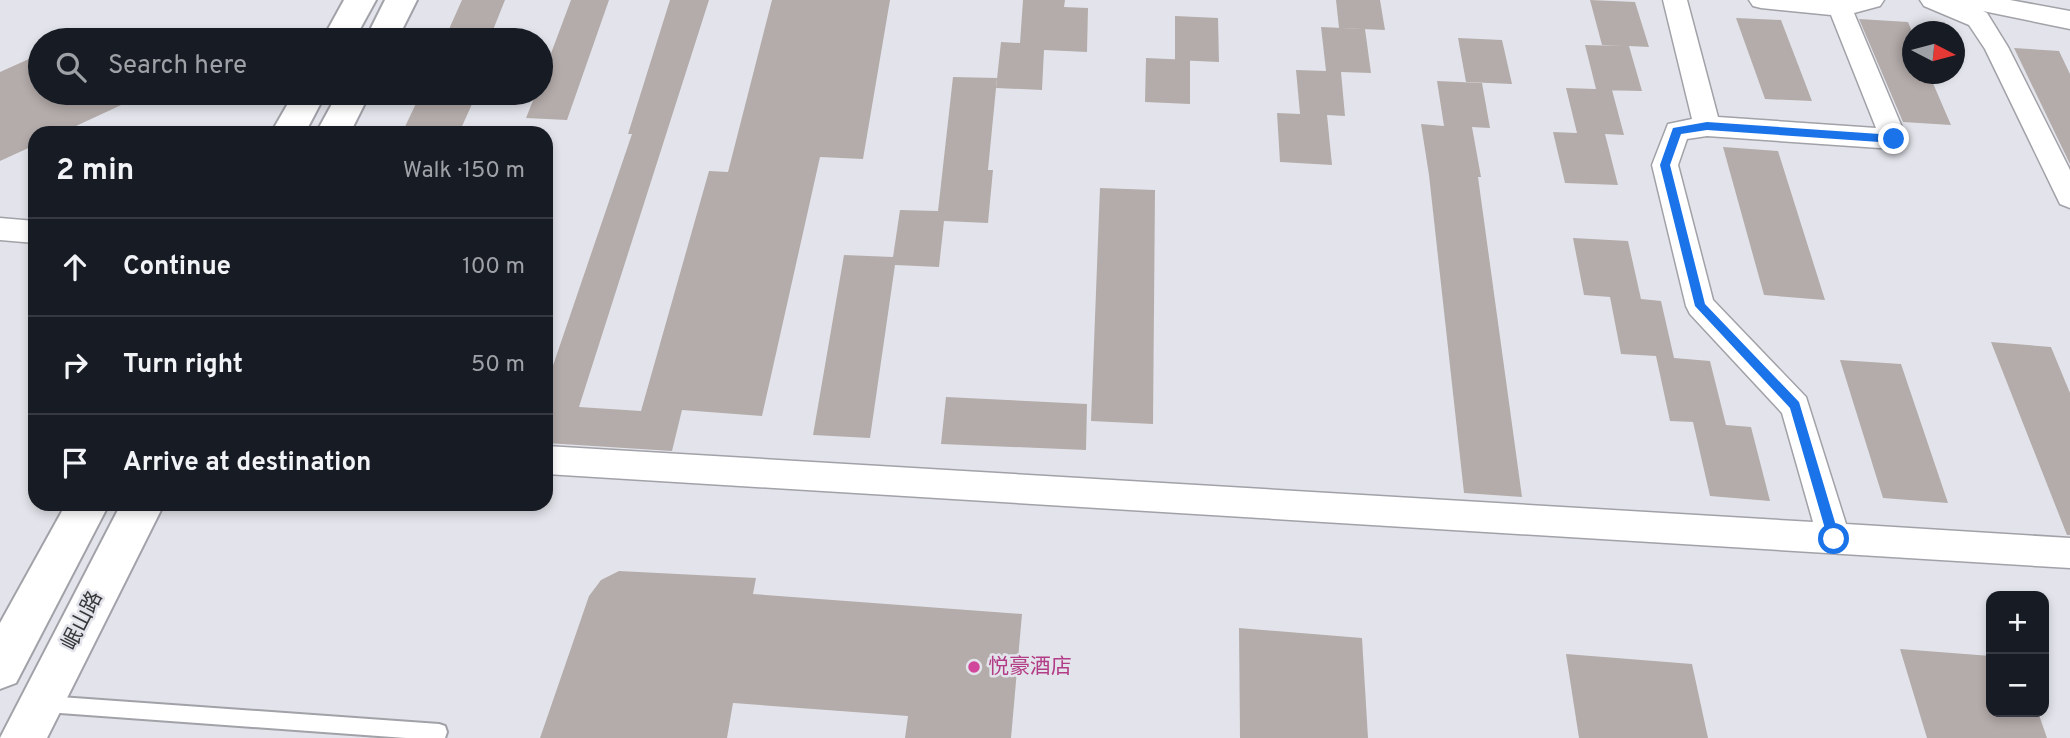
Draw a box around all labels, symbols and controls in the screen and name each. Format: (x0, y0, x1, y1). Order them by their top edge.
north arrow (1902, 21, 1965, 84)
search box (28, 28, 553, 105)
icon: search (52, 48, 90, 86)
text: Search here (108, 50, 247, 83)
route end (1878, 123, 1909, 154)
text: 2 min (56, 153, 134, 190)
text: Walk · 150 m (403, 157, 525, 186)
icon: ahead (56, 248, 94, 286)
text: Continue (123, 251, 231, 284)
text: 100 m (462, 253, 525, 282)
icon: right (56, 346, 94, 384)
text: Turn right (123, 349, 243, 382)
text: 50 m (471, 351, 525, 380)
icon: arrive (56, 444, 94, 482)
text: Arrive at destination (123, 447, 371, 480)
route start (1818, 523, 1849, 554)
street label: 岷山路 (57, 587, 109, 655)
map controls (1986, 591, 2049, 717)
button: + (1986, 591, 2049, 654)
place label: 悦豪酒店 (988, 654, 1072, 681)
button: − (1986, 654, 2049, 717)
marker: 悦豪酒店 (966, 659, 982, 675)

